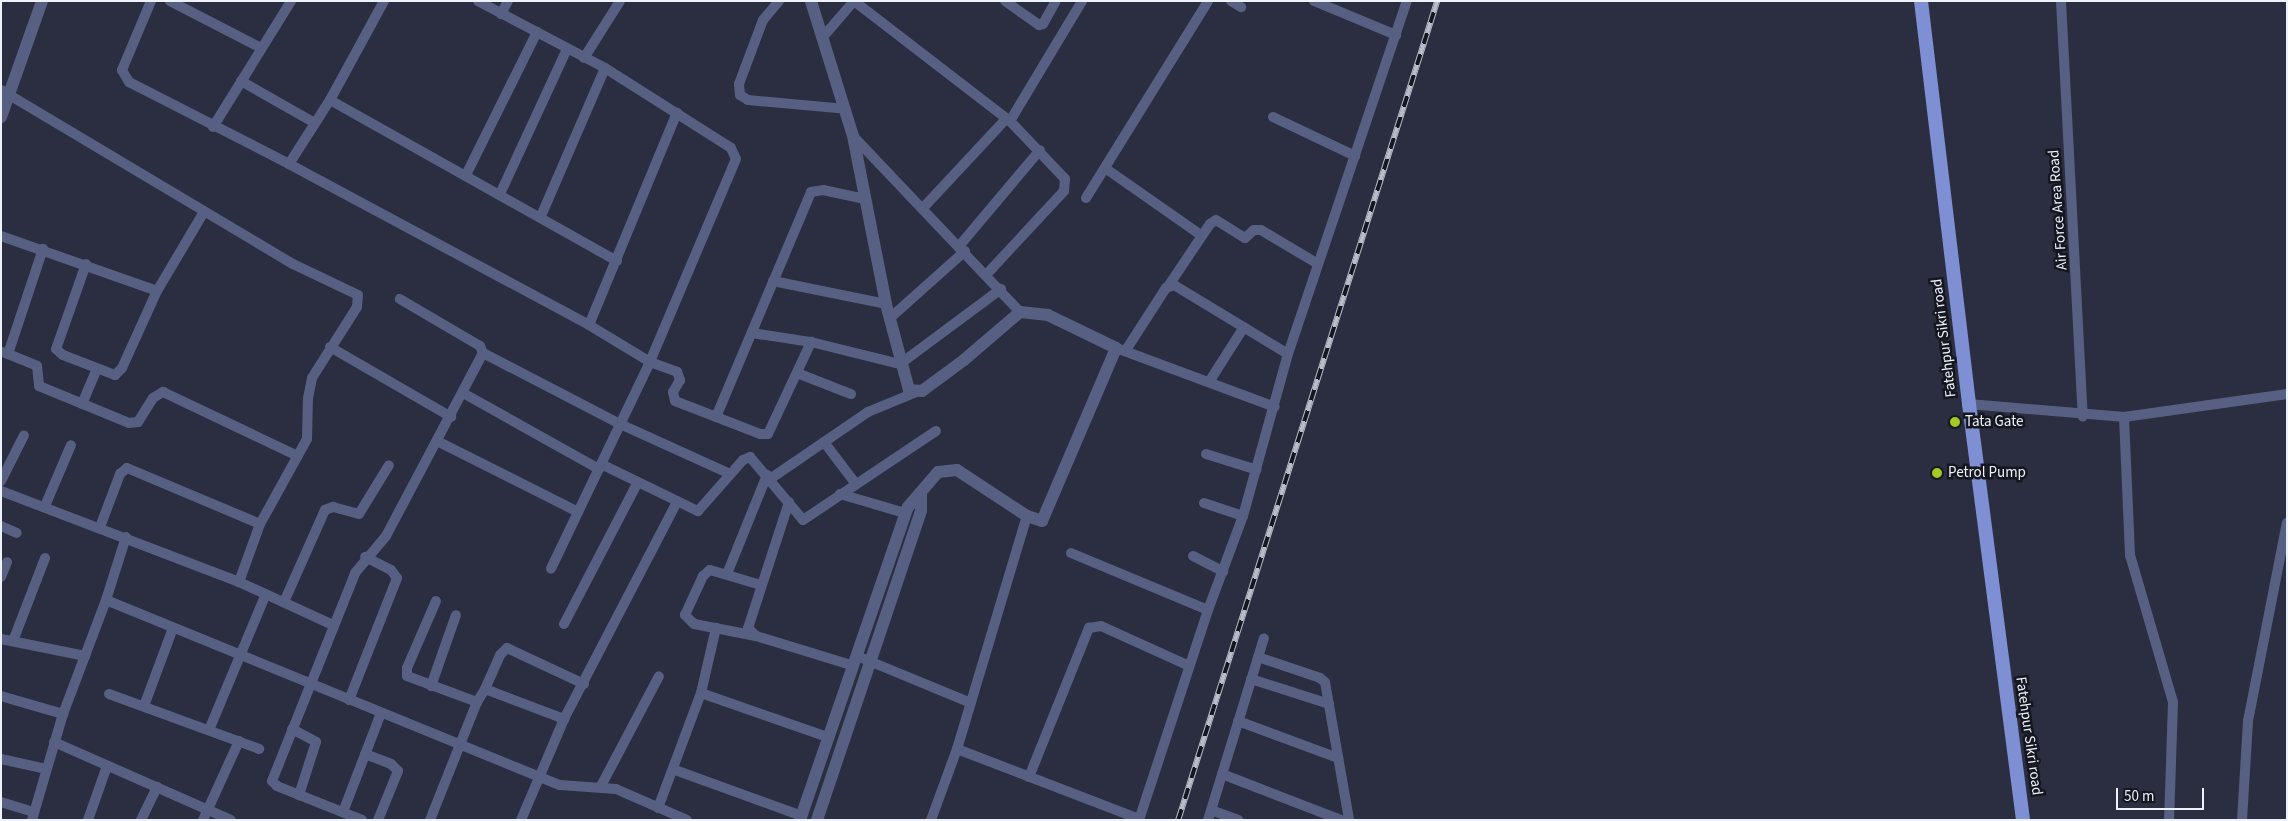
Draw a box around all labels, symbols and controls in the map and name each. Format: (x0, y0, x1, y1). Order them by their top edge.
street label: Air Force Area Road (2045, 149, 2071, 271)
street label: Fatehpur Sikri road (1928, 278, 1960, 398)
place label: Tata Gate (1965, 413, 2024, 431)
marker: Tata Gate (1949, 416, 1961, 428)
place label: Petrol Pump (1948, 464, 2026, 482)
marker: Petrol Pump (1930, 466, 1944, 480)
street label: Fatehpur Sikri road (2012, 676, 2046, 796)
scale bar (2118, 778, 2206, 810)
text: 50 m (2124, 786, 2154, 807)

